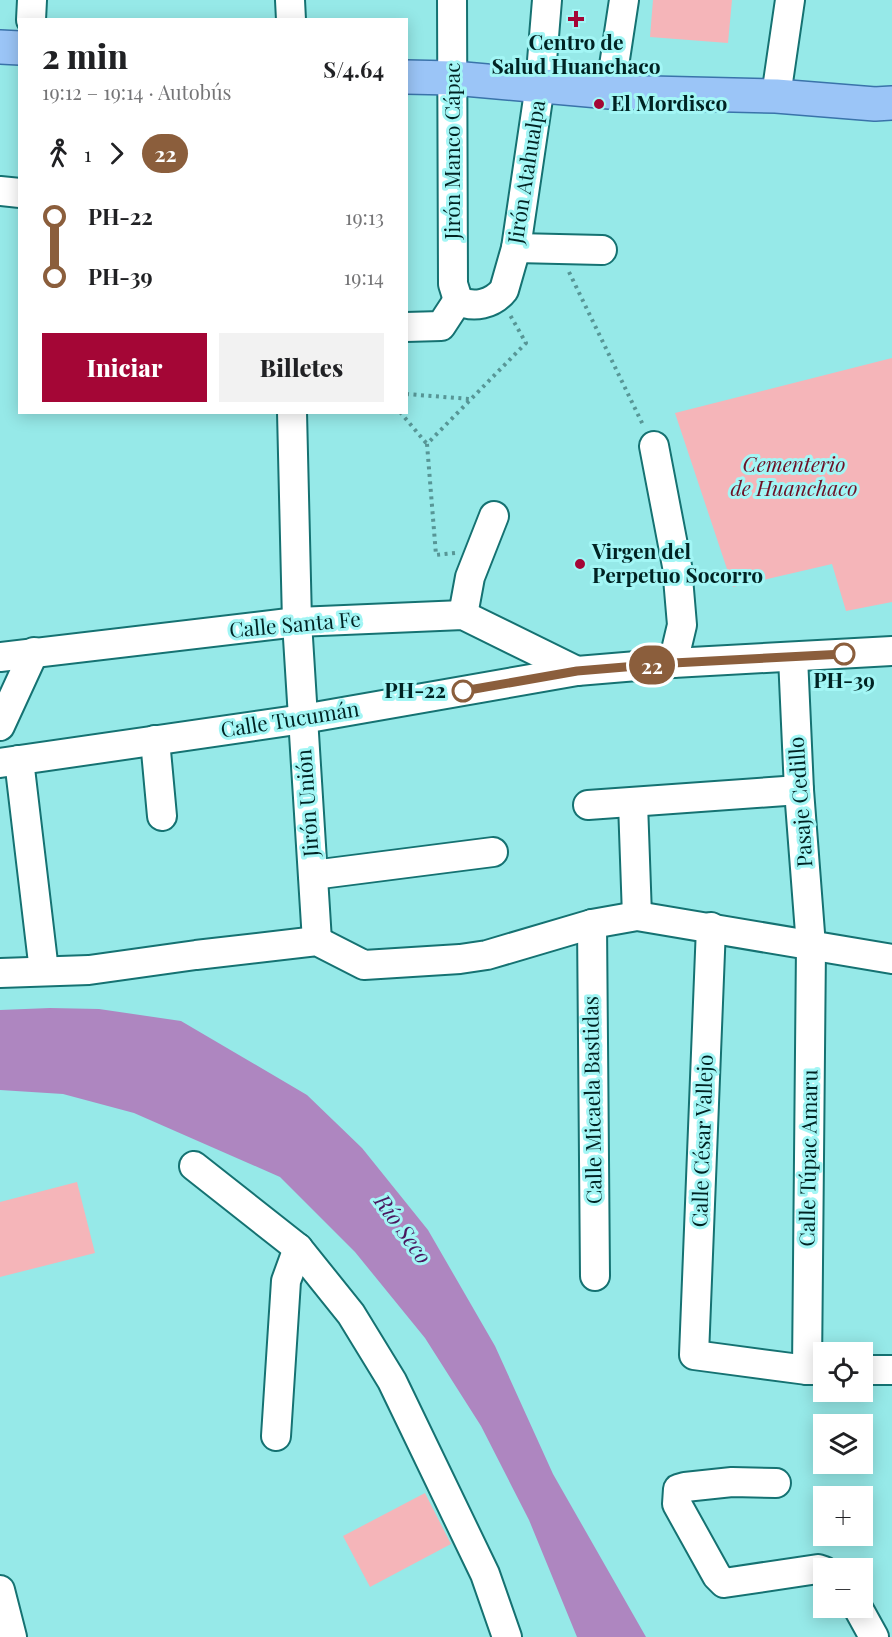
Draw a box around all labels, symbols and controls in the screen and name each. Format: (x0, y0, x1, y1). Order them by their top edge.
marker: Centro de Salud Huanchaco (567, 10, 585, 28)
place label: Centro de Salud Huanchaco (491, 27, 661, 79)
text: 2 min (42, 33, 128, 77)
text: S/4.64 (323, 54, 384, 84)
street label: Jirón Manco Cápac (437, 63, 465, 241)
text: 19:12 – 19:14 · Autobús (42, 78, 231, 105)
place label: El Mordisco (611, 88, 727, 116)
street label: Jirón Atahualpa (500, 97, 550, 247)
marker: El Mordisco (592, 97, 606, 111)
icon: walk (42, 137, 75, 170)
icon: forward (100, 137, 133, 170)
text: 22 (154, 139, 176, 167)
text: 1 (84, 140, 91, 167)
text: PH-22 (88, 201, 153, 231)
text: 19:13 (345, 203, 384, 230)
text: PH-39 (88, 261, 153, 291)
text: 19:14 (344, 263, 384, 290)
button: Iniciar (42, 333, 207, 402)
button: Billetes (219, 333, 384, 402)
park label: Cementerio de Huanchaco (730, 449, 858, 501)
place label: Virgen del Perpetuo Socorro (591, 536, 763, 588)
marker: Virgen del Perpetuo Socorro (573, 557, 587, 571)
street label: Calle Santa Fe (228, 603, 362, 643)
marker: PH-39 (833, 643, 855, 665)
line badge: 22 (625, 646, 679, 684)
text: 22 (641, 651, 663, 679)
place label: PH-39 (813, 665, 875, 693)
place label: PH-22 (384, 675, 446, 703)
marker: PH-22 (452, 680, 474, 702)
street label: Calle Tucumán (218, 693, 361, 743)
street label: Pasaje Cedillo (780, 736, 818, 868)
street label: Jirón Unión (288, 748, 324, 859)
street label: Calle Micaela Bastidas (575, 996, 607, 1204)
street label: Calle César Vallejo (684, 1054, 718, 1228)
street label: Calle Túpac Amaru (791, 1069, 823, 1247)
water label: Río Seco (368, 1187, 439, 1269)
map controls (813, 1342, 873, 1618)
button: locate (813, 1342, 873, 1402)
button: layers (813, 1414, 873, 1474)
button: + (813, 1486, 873, 1546)
button: − (813, 1558, 873, 1618)

